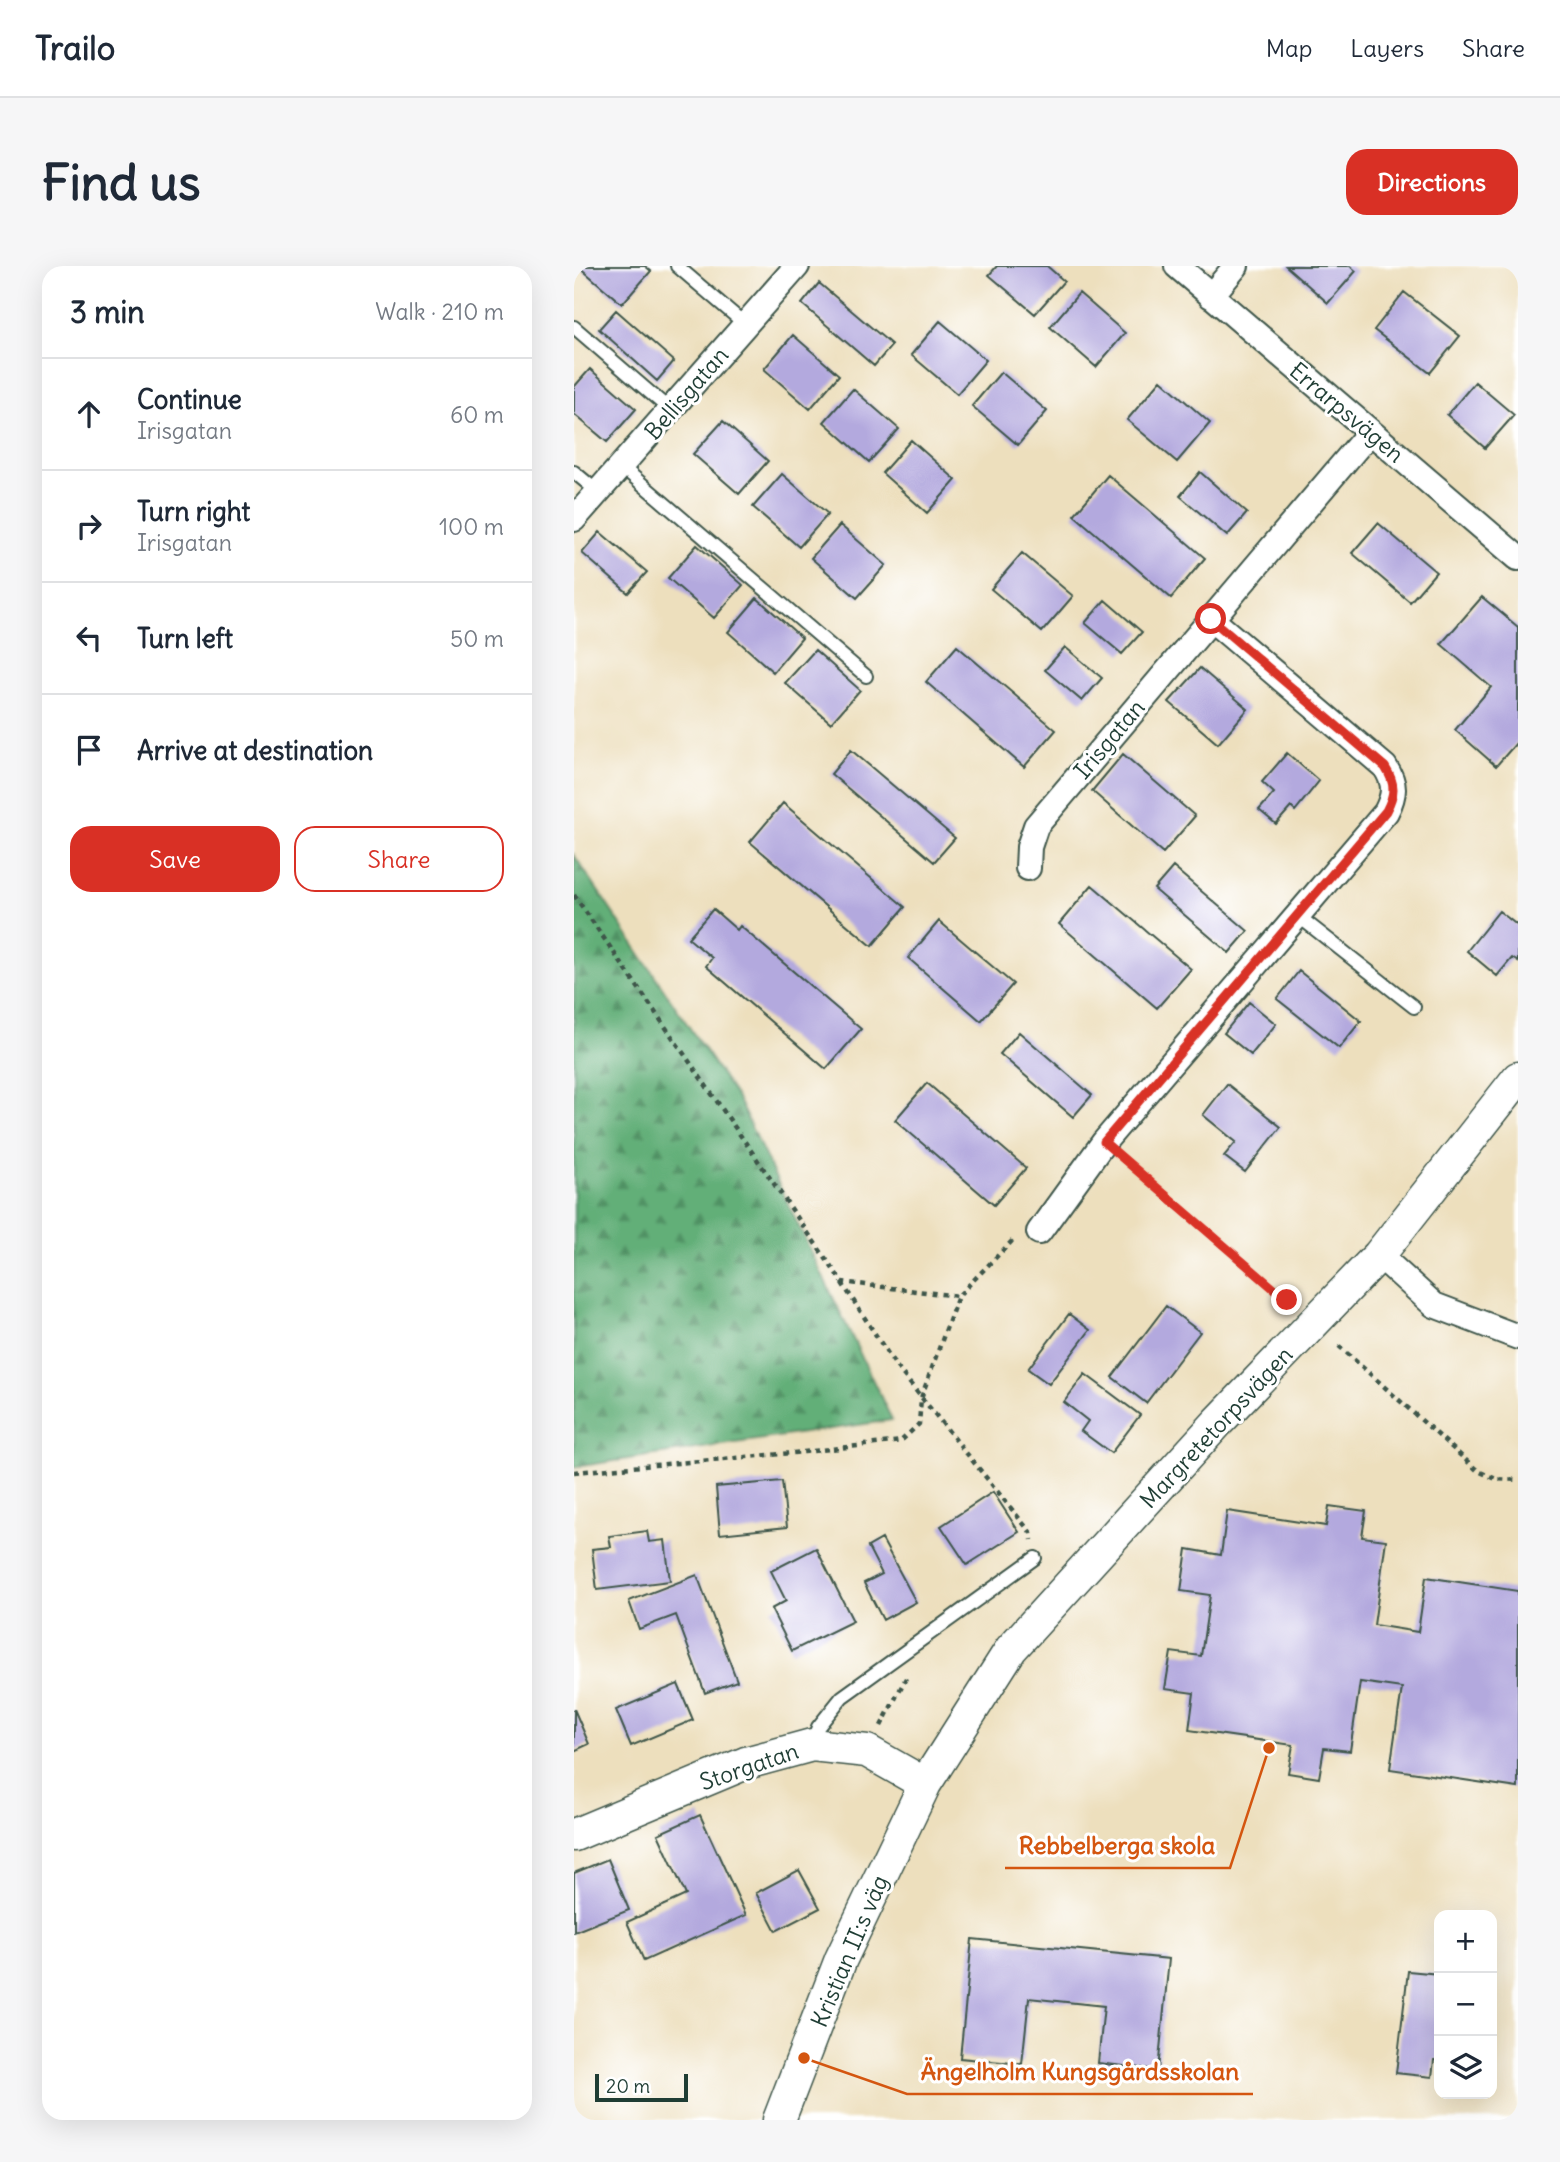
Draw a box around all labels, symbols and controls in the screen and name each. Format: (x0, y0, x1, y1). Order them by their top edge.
text: Trailo (35, 27, 115, 69)
text: Map (1266, 33, 1312, 63)
text: Layers (1350, 33, 1424, 63)
text: Share (1462, 33, 1525, 63)
button: Directions (1346, 149, 1518, 215)
text: Find us (42, 152, 200, 213)
text: 3 min (70, 293, 145, 331)
text: Walk · 210 m (375, 297, 504, 326)
street label: Bellisgatan (638, 341, 734, 445)
street label: Errarpsvägen (1284, 356, 1410, 468)
text: Continue (137, 383, 242, 416)
icon: ahead (70, 395, 108, 433)
text: 60 m (450, 400, 504, 429)
text: Irisgatan (137, 416, 232, 445)
text: Turn right (137, 495, 250, 528)
icon: right (70, 507, 108, 545)
text: 100 m (439, 512, 504, 541)
text: Irisgatan (137, 528, 232, 557)
route start (1195, 603, 1226, 634)
icon: left (70, 619, 108, 657)
text: Turn left (137, 622, 233, 655)
text: 50 m (450, 624, 504, 653)
street label: Irisgatan (1067, 693, 1151, 785)
icon: arrive (70, 731, 108, 769)
text: Arrive at destination (137, 734, 373, 767)
button: Save (70, 826, 280, 892)
button: Share (294, 826, 504, 892)
route end (1271, 1284, 1302, 1315)
street label: Margretetorpsvägen (1133, 1340, 1299, 1514)
street label: Storgatan (696, 1736, 802, 1796)
callout: Rebbelberga skola (1005, 1823, 1230, 1868)
text: Rebbelberga skola (1019, 1830, 1216, 1860)
street label: Kristian II:s väg (804, 1871, 894, 2031)
map controls (1434, 1910, 1497, 2099)
button: + (1434, 1910, 1497, 1973)
button: − (1434, 1973, 1497, 2036)
button: layers (1434, 2036, 1497, 2099)
callout: Ängelholm Kungsgårdsskolan (907, 2049, 1253, 2094)
text: Ängelholm Kungsgårdsskolan (921, 2056, 1239, 2086)
scale bar (595, 2071, 688, 2103)
text: 20 m (606, 2074, 650, 2098)

